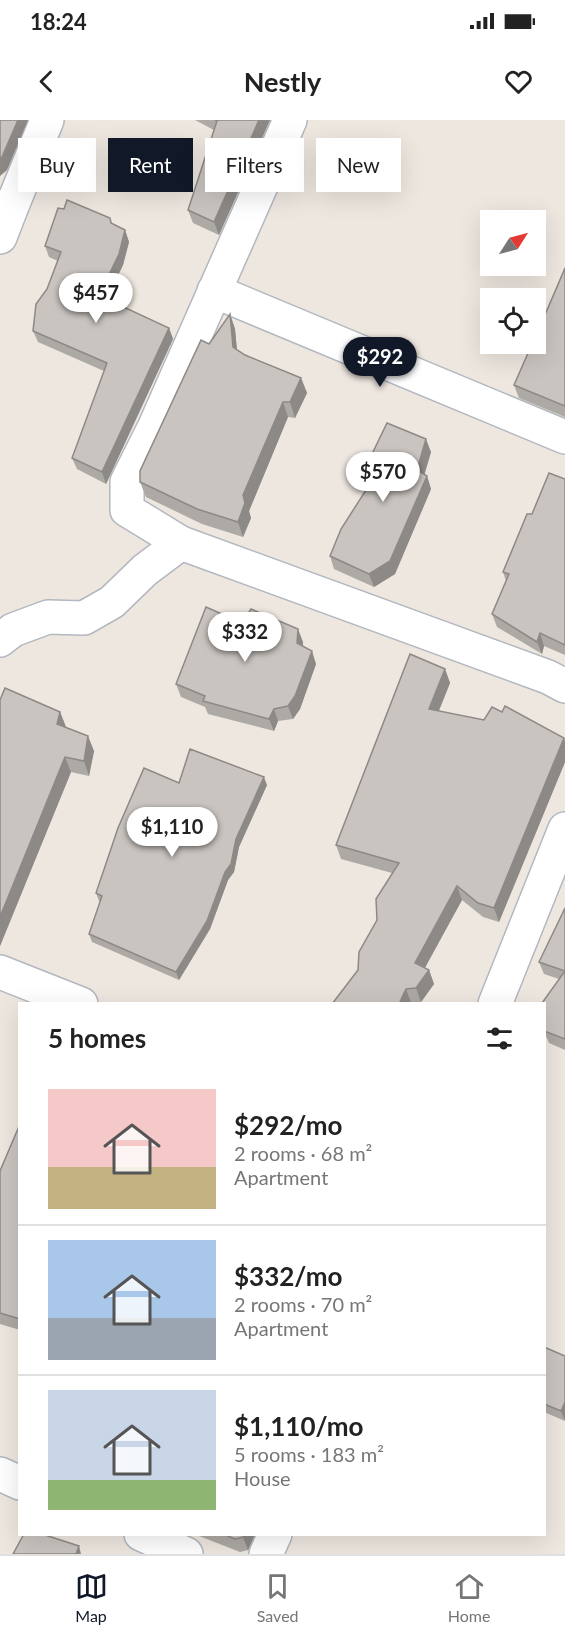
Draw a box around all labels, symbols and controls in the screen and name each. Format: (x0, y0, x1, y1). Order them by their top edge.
text: 18:24 (30, 8, 87, 35)
icon: back (30, 65, 63, 98)
text: Nestly (244, 65, 321, 98)
icon: heart (502, 65, 535, 98)
chip: Buy (18, 138, 96, 192)
chip: Rent (108, 138, 193, 192)
chip: Filters (205, 138, 304, 192)
chip: New (316, 138, 401, 192)
north arrow (480, 210, 546, 276)
map controls (480, 210, 546, 354)
pin: $457 (60, 273, 132, 324)
text: $457 (73, 280, 119, 304)
button: locate (480, 288, 546, 354)
pin: $292 (344, 337, 416, 388)
text: $292 (357, 344, 403, 368)
pin: $570 (347, 452, 419, 503)
text: $570 (360, 459, 406, 483)
pin: $332 (209, 612, 281, 663)
text: $332 (222, 619, 268, 643)
pin: $1,110 (123, 807, 221, 858)
text: $1,110 (141, 814, 203, 838)
text: 5 homes (48, 1022, 146, 1054)
icon: filters (483, 1022, 516, 1055)
text: $292/mo (234, 1109, 342, 1141)
icon: home (96, 1113, 168, 1185)
text: 2 rooms · 68 m² (234, 1141, 372, 1165)
text: Apartment (234, 1165, 328, 1189)
text: $332/mo (234, 1260, 342, 1292)
icon: home (96, 1264, 168, 1336)
text: 2 rooms · 70 m² (234, 1292, 372, 1316)
text: Apartment (234, 1316, 328, 1340)
text: $1,110/mo (234, 1410, 364, 1442)
icon: home (96, 1414, 168, 1486)
text: 5 rooms · 183 m² (234, 1442, 384, 1466)
text: House (234, 1466, 291, 1490)
tab: Map (75, 1570, 108, 1625)
tab: Saved (257, 1570, 299, 1625)
tab: Home (448, 1570, 490, 1625)

